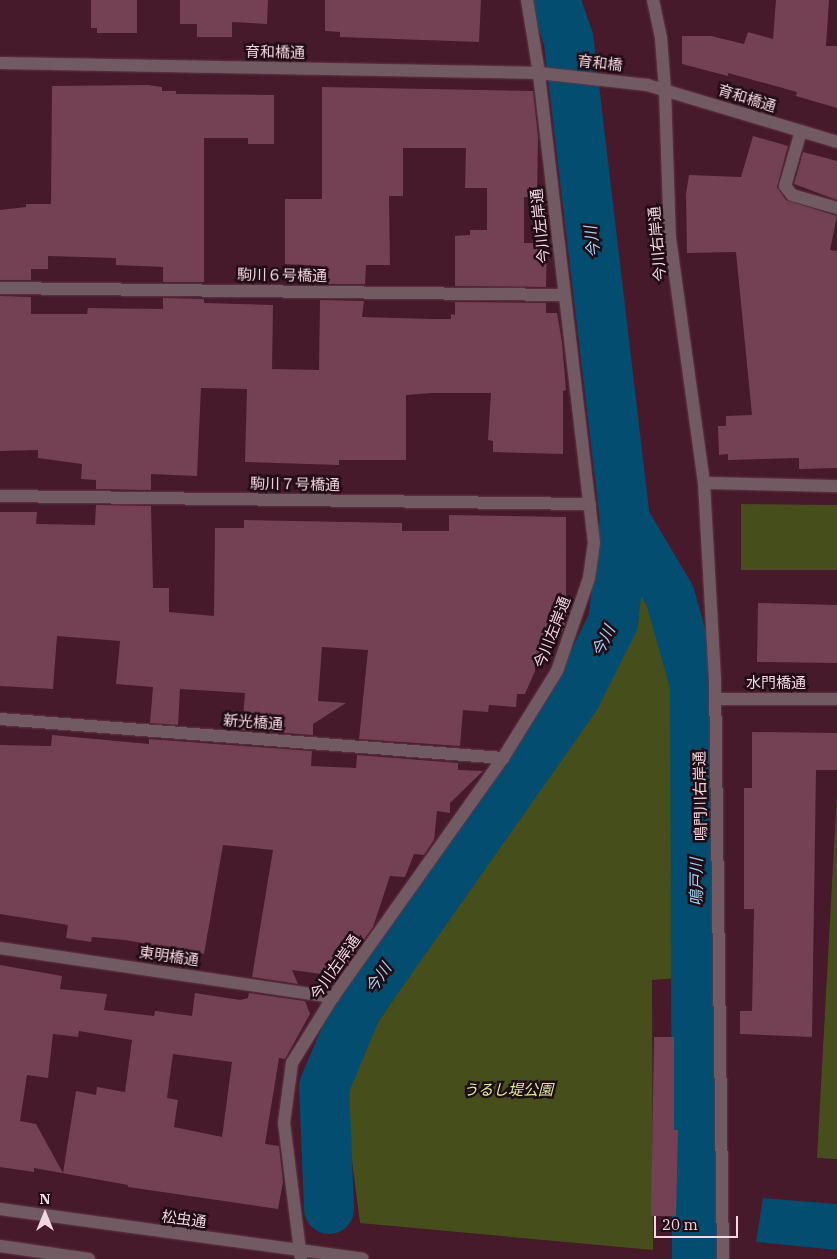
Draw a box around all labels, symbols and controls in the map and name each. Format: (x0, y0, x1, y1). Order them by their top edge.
street label: 育和橋通 (245, 42, 305, 62)
street label: 育和橋 (577, 52, 623, 74)
street label: 育和橋通 (716, 81, 778, 115)
street label: 今川左岸通 (527, 188, 553, 264)
street label: 今川右岸通 (645, 206, 669, 282)
water label: 今川 (581, 225, 603, 259)
street label: 駒川６号橋通 (237, 265, 327, 285)
street label: 駒川７号橋通 (250, 474, 340, 494)
street label: 今川左岸通 (530, 594, 574, 670)
water label: 今川 (587, 622, 619, 660)
street label: 水門橋通 (746, 674, 806, 692)
street label: 新光橋通 (222, 711, 284, 733)
street label: 鳴門川右岸通 (690, 751, 710, 841)
water label: 鳴戸川 (686, 858, 706, 906)
street label: 今川左岸通 (306, 931, 364, 1003)
street label: 東明橋通 (138, 943, 200, 969)
water label: 今川 (361, 959, 395, 997)
park label: うるし堤公園 (463, 1081, 553, 1099)
north arrow (20, 1189, 70, 1239)
text: N (39, 1190, 51, 1208)
scale bar (657, 1206, 741, 1238)
street label: 松虫通 (160, 1207, 208, 1231)
text: 20 m (662, 1215, 698, 1234)

